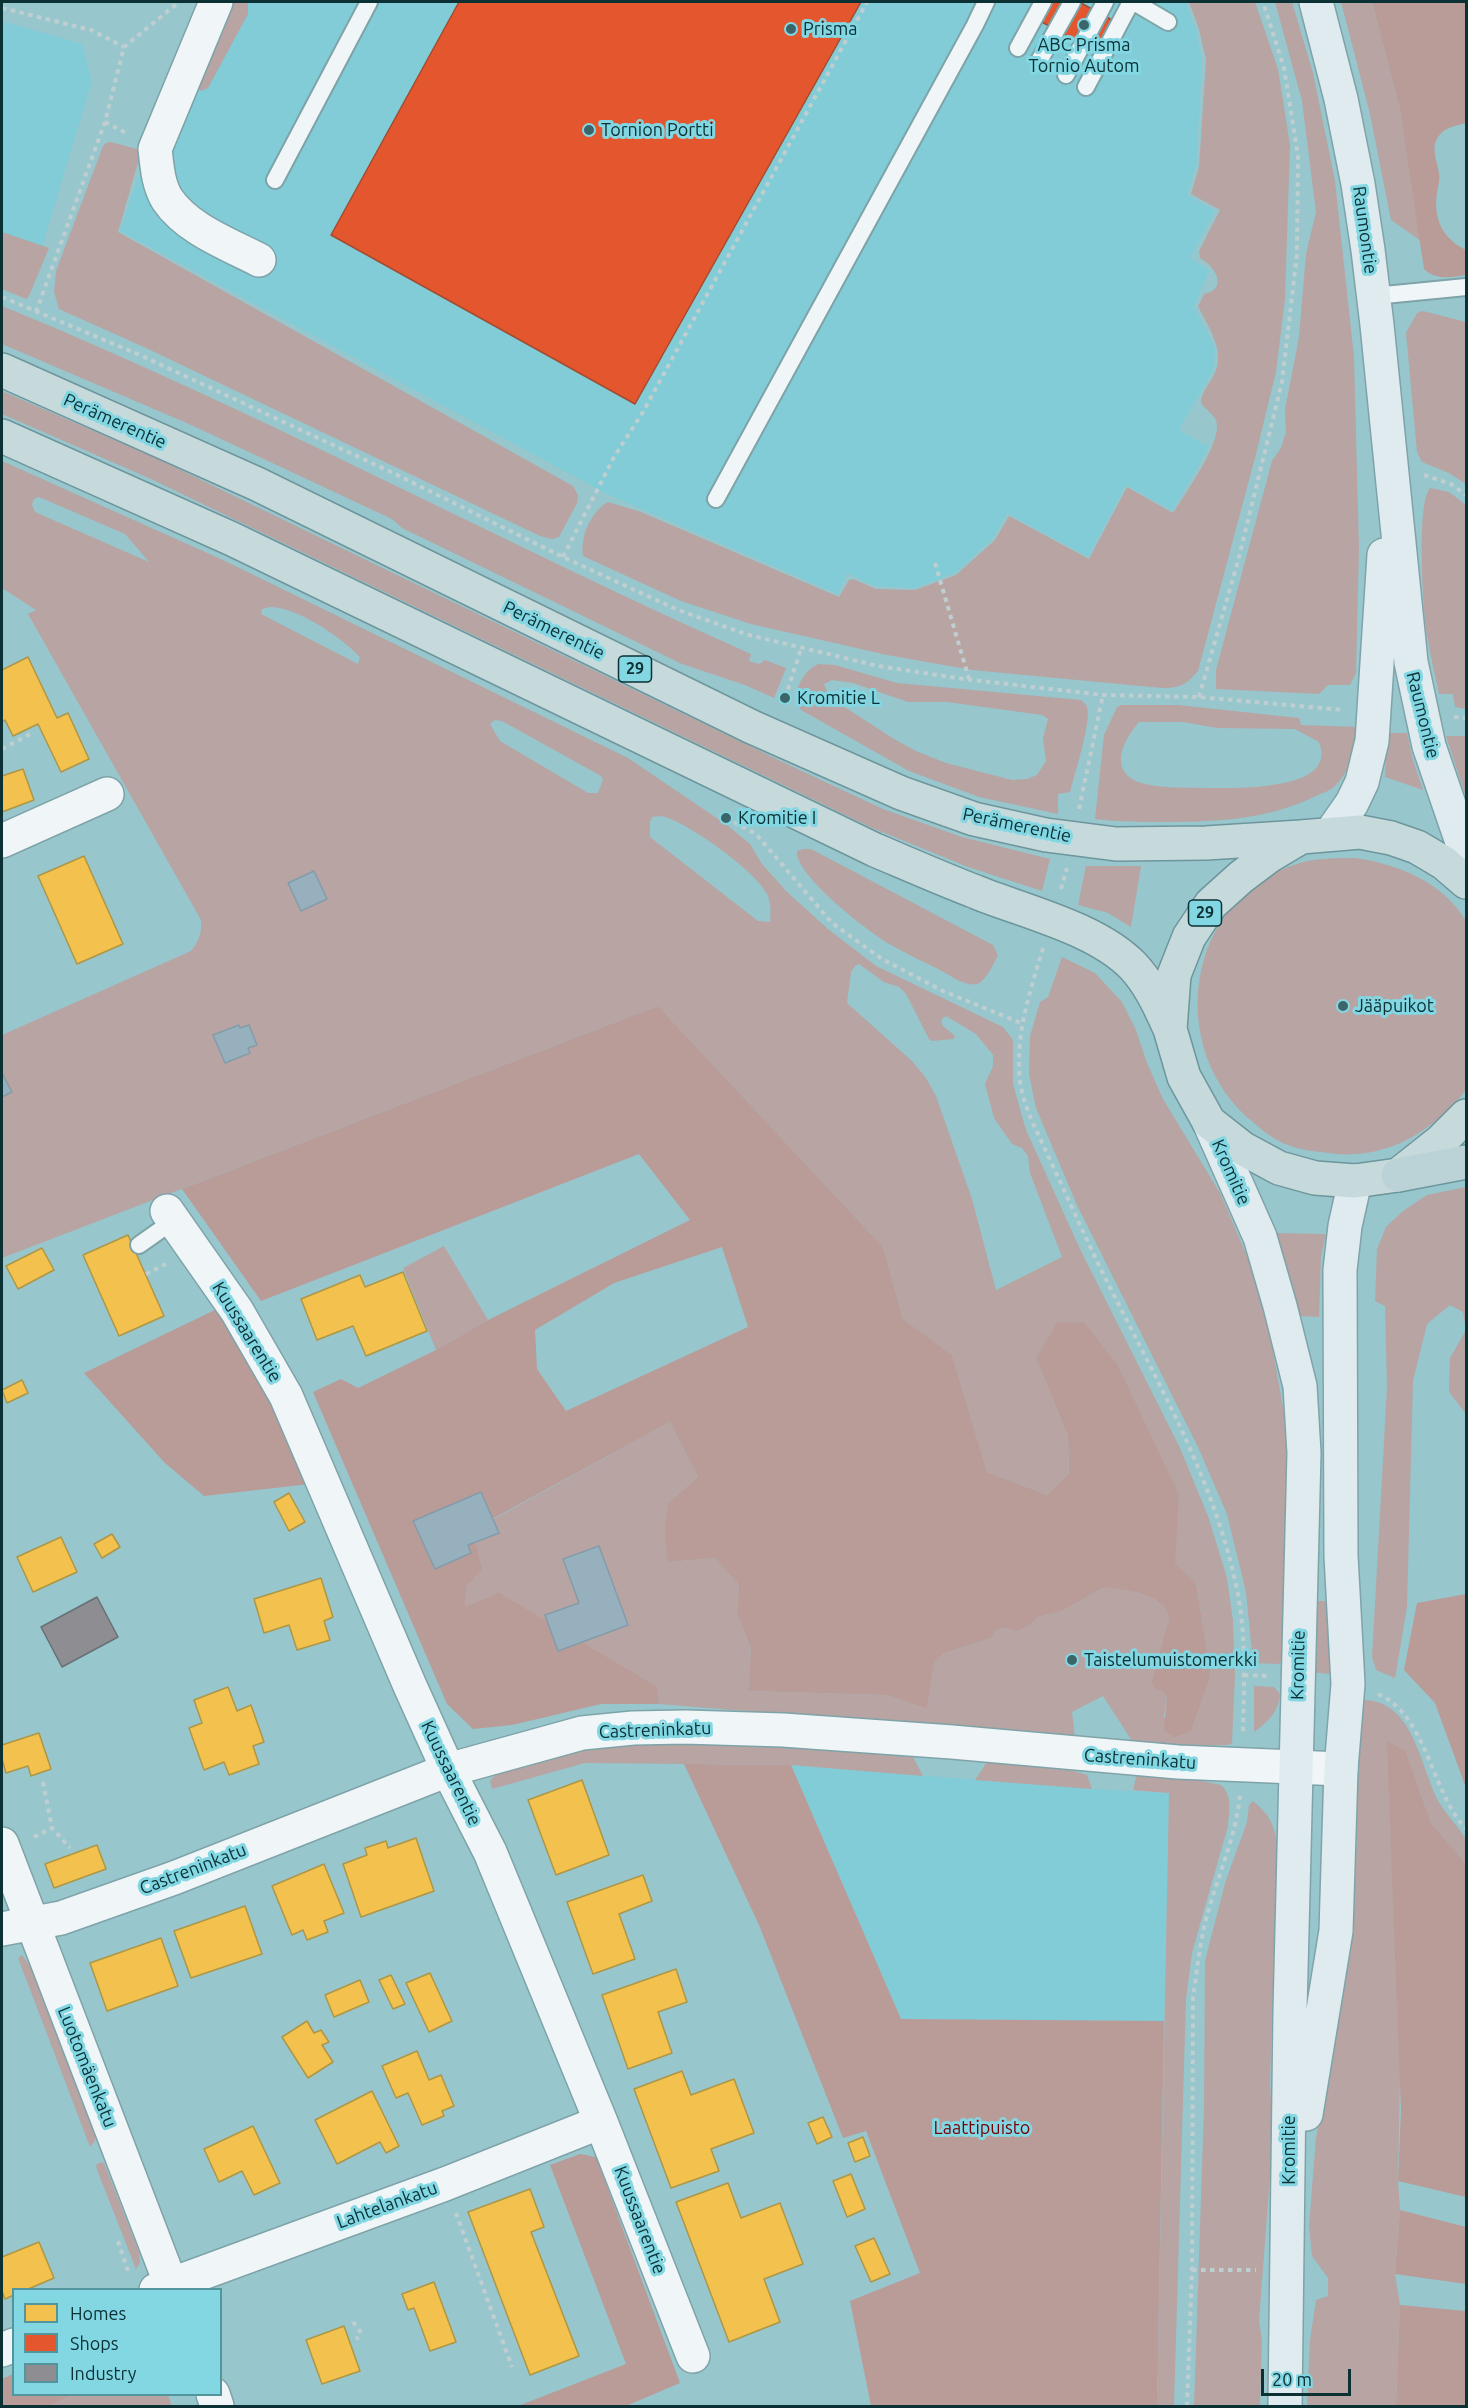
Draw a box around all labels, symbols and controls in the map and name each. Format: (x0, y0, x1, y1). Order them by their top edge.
place label: Prisma (803, 18, 858, 40)
marker: ABC Prisma Tornio Autom (1077, 18, 1091, 32)
marker: Prisma (784, 22, 798, 36)
place label: ABC Prisma Tornio Autom (1029, 34, 1139, 76)
place label: Tornion Portti (601, 119, 714, 141)
marker: Tornion Portti (582, 123, 596, 137)
street label: Raumontie (1348, 185, 1382, 275)
street label: Perämerentie (60, 389, 170, 453)
street label: Perämerentie (500, 596, 608, 664)
road number: 29 (618, 656, 652, 682)
street label: Raumontie (1402, 669, 1444, 761)
place label: Kromitie L (797, 687, 880, 709)
marker: Kromitie L (778, 691, 792, 705)
street label: Perämerentie (961, 803, 1073, 847)
place label: Kromitie I (738, 807, 816, 829)
marker: Kromitie I (719, 811, 733, 825)
road number: 29 (1188, 900, 1222, 926)
place label: Jääpuikot (1355, 995, 1434, 1017)
marker: Jääpuikot (1336, 999, 1350, 1013)
street label: Kromitie (1207, 1136, 1255, 1208)
street label: Kuussaarentie (208, 1278, 286, 1386)
street label: Kromitie (1287, 1630, 1309, 1700)
place label: Taistelumuistomerkki (1084, 1649, 1257, 1671)
marker: Taistelumuistomerkki (1065, 1653, 1079, 1667)
street label: Kuussaarentie (416, 1717, 486, 1829)
street label: Castreninkatu (598, 1717, 712, 1743)
street label: Castreninkatu (1083, 1744, 1197, 1774)
street label: Castreninkatu (137, 1839, 249, 1899)
street label: Luotomäenkatu (53, 2004, 121, 2130)
street label: Kromitie (1278, 2115, 1300, 2185)
park label: Laattipuisto (934, 2117, 1030, 2139)
street label: Kuussaarentie (609, 2163, 671, 2277)
street label: Lahtelankatu (334, 2177, 440, 2233)
legend (12, 2288, 222, 2396)
text: Homes (70, 2303, 126, 2323)
text: Shops (70, 2333, 119, 2353)
scale bar (1264, 2357, 1354, 2395)
text: Industry (70, 2363, 136, 2383)
text: 20 m (1272, 2369, 1312, 2389)

